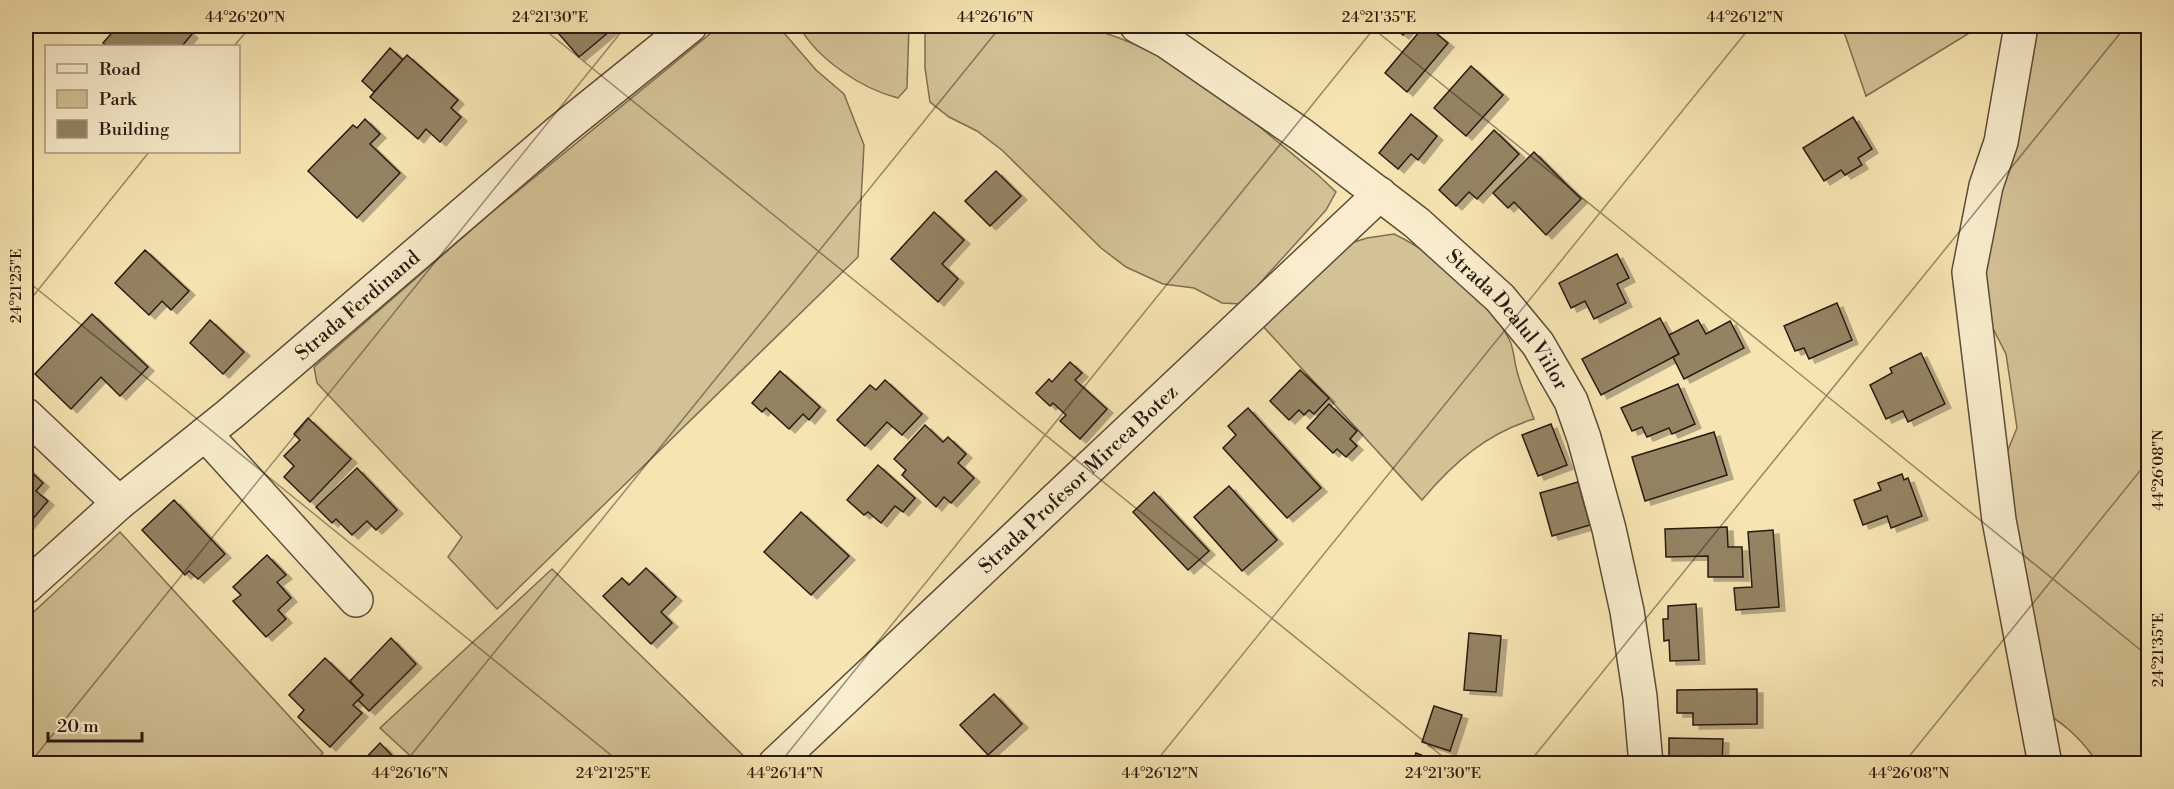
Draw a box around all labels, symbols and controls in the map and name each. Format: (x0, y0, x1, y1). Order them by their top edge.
text: 44°26'20"N (205, 8, 285, 27)
text: 24°21'30"E (512, 8, 588, 27)
text: 44°26'16"N (957, 8, 1033, 27)
text: 24°21'35"E (1342, 8, 1416, 27)
text: 44°26'12"N (1707, 8, 1784, 27)
legend (45, 45, 240, 153)
text: Road (99, 58, 142, 81)
text: Park (99, 88, 138, 111)
text: Building (98, 118, 170, 141)
street label: Strada Dealul Viilor (1440, 244, 1573, 395)
street label: Strada Ferdinand (290, 245, 426, 367)
text: 24°21'25"E (7, 249, 26, 323)
street label: Strada Profesor Mircea Botez (974, 380, 1184, 580)
text: 44°26'08"N (2149, 430, 2168, 510)
text: 24°21'35"E (2149, 613, 2168, 687)
scale bar (48, 705, 142, 743)
text: 20 m (57, 715, 99, 738)
text: 44°26'16"N (372, 764, 448, 783)
text: 24°21'25"E (576, 764, 650, 783)
text: 44°26'14"N (747, 764, 823, 783)
text: 44°26'12"N (1122, 764, 1199, 783)
text: 24°21'30"E (1405, 764, 1481, 783)
text: 44°26'08"N (1869, 764, 1949, 783)

